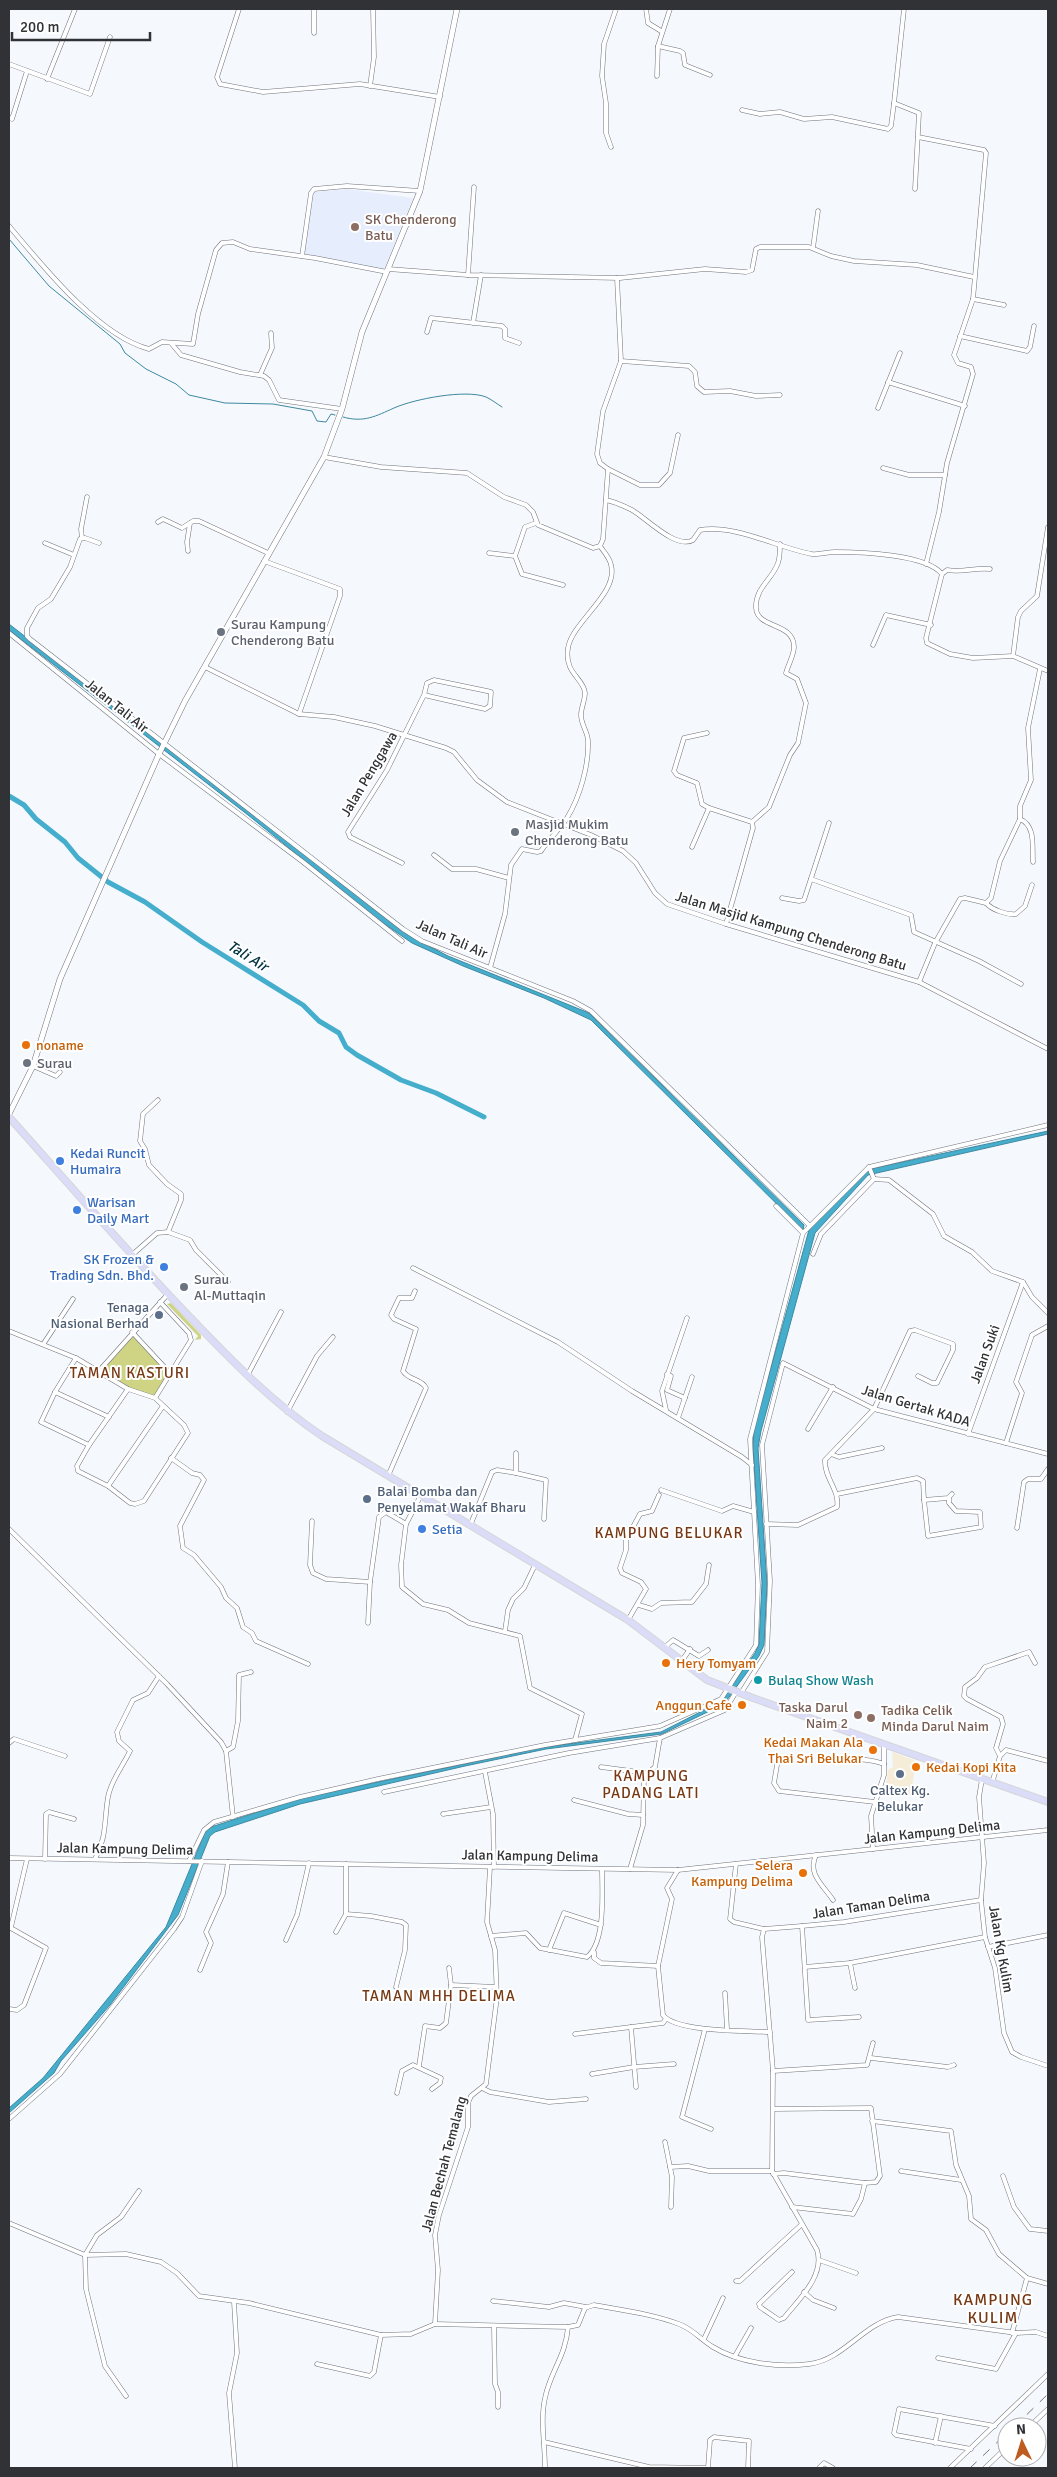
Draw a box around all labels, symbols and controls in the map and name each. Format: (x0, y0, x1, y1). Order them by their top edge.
scale bar (12, 10, 150, 42)
text: 200 m (20, 18, 60, 36)
place label: SK Chenderong Batu (365, 211, 457, 244)
marker: SK Chenderong Batu (349, 221, 361, 233)
place label: Surau Kampung Chenderong Batu (231, 616, 334, 649)
marker: Surau Kampung Chenderong Batu (215, 626, 227, 638)
street label: Jalan Tali Air (82, 675, 153, 737)
street label: Jalan Penggawa (337, 728, 401, 820)
place label: Masjid Mukim Chenderong Batu (525, 816, 628, 849)
marker: Masjid Mukim Chenderong Batu (509, 826, 521, 838)
street label: Jalan Masjid Kampung Chenderong Batu (673, 888, 909, 974)
street label: Jalan Tali Air (414, 916, 491, 963)
water label: Tali Air (224, 937, 274, 977)
place label: noname (36, 1037, 84, 1054)
marker: noname (20, 1039, 32, 1051)
place label: Surau (37, 1055, 72, 1072)
marker: Surau (21, 1057, 33, 1069)
place label: Kedai Runcit Humaira (70, 1145, 145, 1178)
marker: Kedai Runcit Humaira (54, 1155, 66, 1167)
place label: Warisan Daily Mart (87, 1194, 149, 1227)
marker: Warisan Daily Mart (71, 1204, 83, 1216)
place label: SK Frozen & Trading Sdn. Bhd. (50, 1251, 154, 1284)
marker: SK Frozen & Trading Sdn. Bhd. (158, 1261, 170, 1273)
place label: Surau Al-Muttaqin (194, 1271, 266, 1304)
marker: Surau Al-Muttaqin (178, 1281, 190, 1293)
place label: Tenaga Nasional Berhad (51, 1299, 149, 1332)
marker: Tenaga Nasional Berhad (153, 1309, 165, 1321)
street label: Jalan Suki (967, 1322, 1003, 1386)
district label: TAMAN KASTURI (70, 1364, 190, 1382)
street label: Jalan Gertak KADA (860, 1381, 973, 1431)
place label: Balai Bomba dan Penyelamat Wakaf Bharu (377, 1483, 526, 1516)
marker: Balai Bomba dan Penyelamat Wakaf Bharu (361, 1493, 373, 1505)
place label: Setia (432, 1521, 463, 1538)
marker: Setia (416, 1523, 428, 1535)
district label: KAMPUNG BELUKAR (594, 1524, 744, 1542)
place label: Hery Tomyam (676, 1655, 756, 1672)
marker: Hery Tomyam (660, 1657, 672, 1669)
place label: Bulaq Show Wash (768, 1672, 874, 1689)
marker: Bulaq Show Wash (752, 1674, 764, 1686)
place label: Anggun Cafe (656, 1697, 732, 1714)
marker: Anggun Cafe (736, 1699, 748, 1711)
place label: Taska Darul Naim 2 (779, 1699, 848, 1732)
place label: Tadika Celik Minda Darul Naim (881, 1702, 989, 1735)
marker: Taska Darul Naim 2 (852, 1709, 864, 1721)
marker: Tadika Celik Minda Darul Naim (865, 1712, 877, 1724)
place label: Kedai Makan Ala Thai Sri Belukar (764, 1734, 864, 1767)
marker: Kedai Makan Ala Thai Sri Belukar (867, 1744, 879, 1756)
place label: Kedai Kopi Kita (926, 1759, 1016, 1776)
marker: Kedai Kopi Kita (910, 1761, 922, 1773)
district label: KAMPUNG PADANG LATI (602, 1767, 700, 1802)
marker: Caltex Kg. Belukar (894, 1768, 906, 1780)
place label: Caltex Kg. Belukar (870, 1782, 930, 1815)
street label: Jalan Kampung Delima (863, 1816, 1001, 1848)
street label: Jalan Kampung Delima (56, 1839, 194, 1859)
street label: Jalan Kampung Delima (461, 1846, 599, 1866)
place label: Selera Kampung Delima (691, 1857, 793, 1890)
marker: Selera Kampung Delima (797, 1867, 809, 1879)
street label: Jalan Taman Delima (811, 1887, 931, 1923)
street label: Jalan Kg Kulim (985, 1904, 1017, 1994)
district label: TAMAN MHH DELIMA (362, 1987, 516, 2005)
street label: Jalan Bechah Temalang (418, 2094, 470, 2234)
district label: KAMPUNG KULIM (953, 2290, 1033, 2328)
north arrow (997, 2417, 1047, 2467)
text: N (1016, 2421, 1027, 2438)

